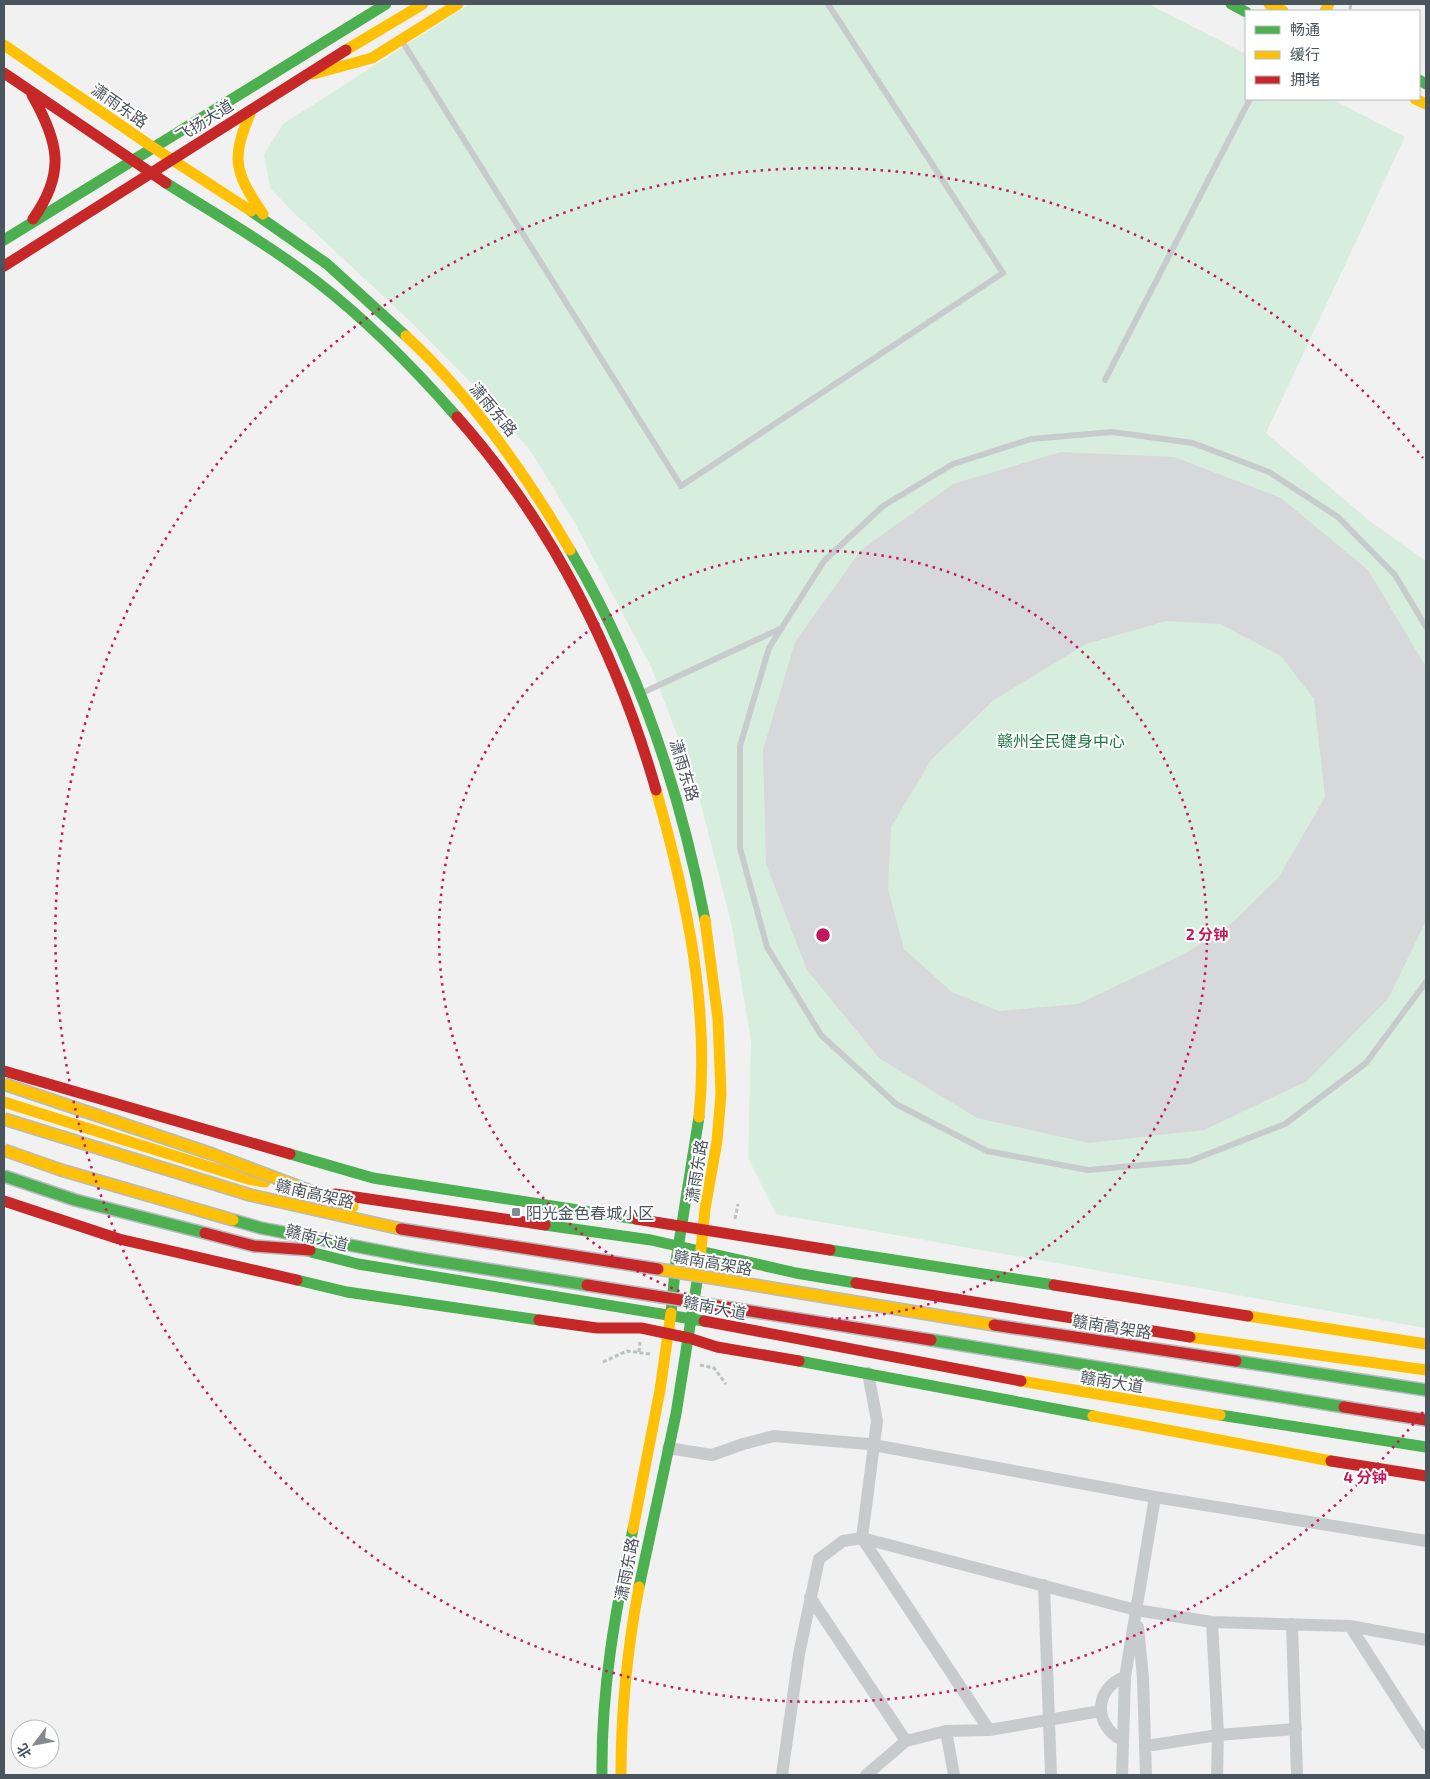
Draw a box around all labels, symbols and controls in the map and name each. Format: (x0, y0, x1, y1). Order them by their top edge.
legend (1245, 10, 1420, 100)
text: 畅通 (1290, 20, 1320, 38)
text: 缓行 (1290, 45, 1320, 63)
text: 拥堵 (1290, 70, 1320, 88)
street label: 潇雨东路 (88, 79, 152, 131)
street label: 飞扬大道 (172, 95, 236, 145)
street label: 潇雨东路 (466, 378, 522, 440)
park label: 赣州全民健身中心 (997, 731, 1125, 750)
street label: 潇雨东路 (667, 737, 703, 803)
text: 2 分钟 (1186, 925, 1228, 943)
centre of rings (814, 926, 832, 944)
street label: 潇雨东路 (682, 1138, 710, 1204)
street label: 赣南高架路 (274, 1175, 356, 1211)
place label: 阳光金色春城小区 (526, 1203, 654, 1222)
marker: 阳光金色春城小区 (510, 1206, 522, 1218)
street label: 赣南大道 (284, 1220, 350, 1254)
street label: 赣南高架路 (672, 1246, 754, 1278)
street label: 赣南大道 (682, 1292, 748, 1322)
street label: 赣南高架路 (1071, 1310, 1153, 1342)
street label: 赣南大道 (1079, 1367, 1145, 1395)
text: 4 分钟 (1344, 1468, 1386, 1486)
street label: 潇雨东路 (611, 1536, 641, 1602)
north arrow (10, 1719, 60, 1769)
text: 北 (13, 1741, 34, 1762)

